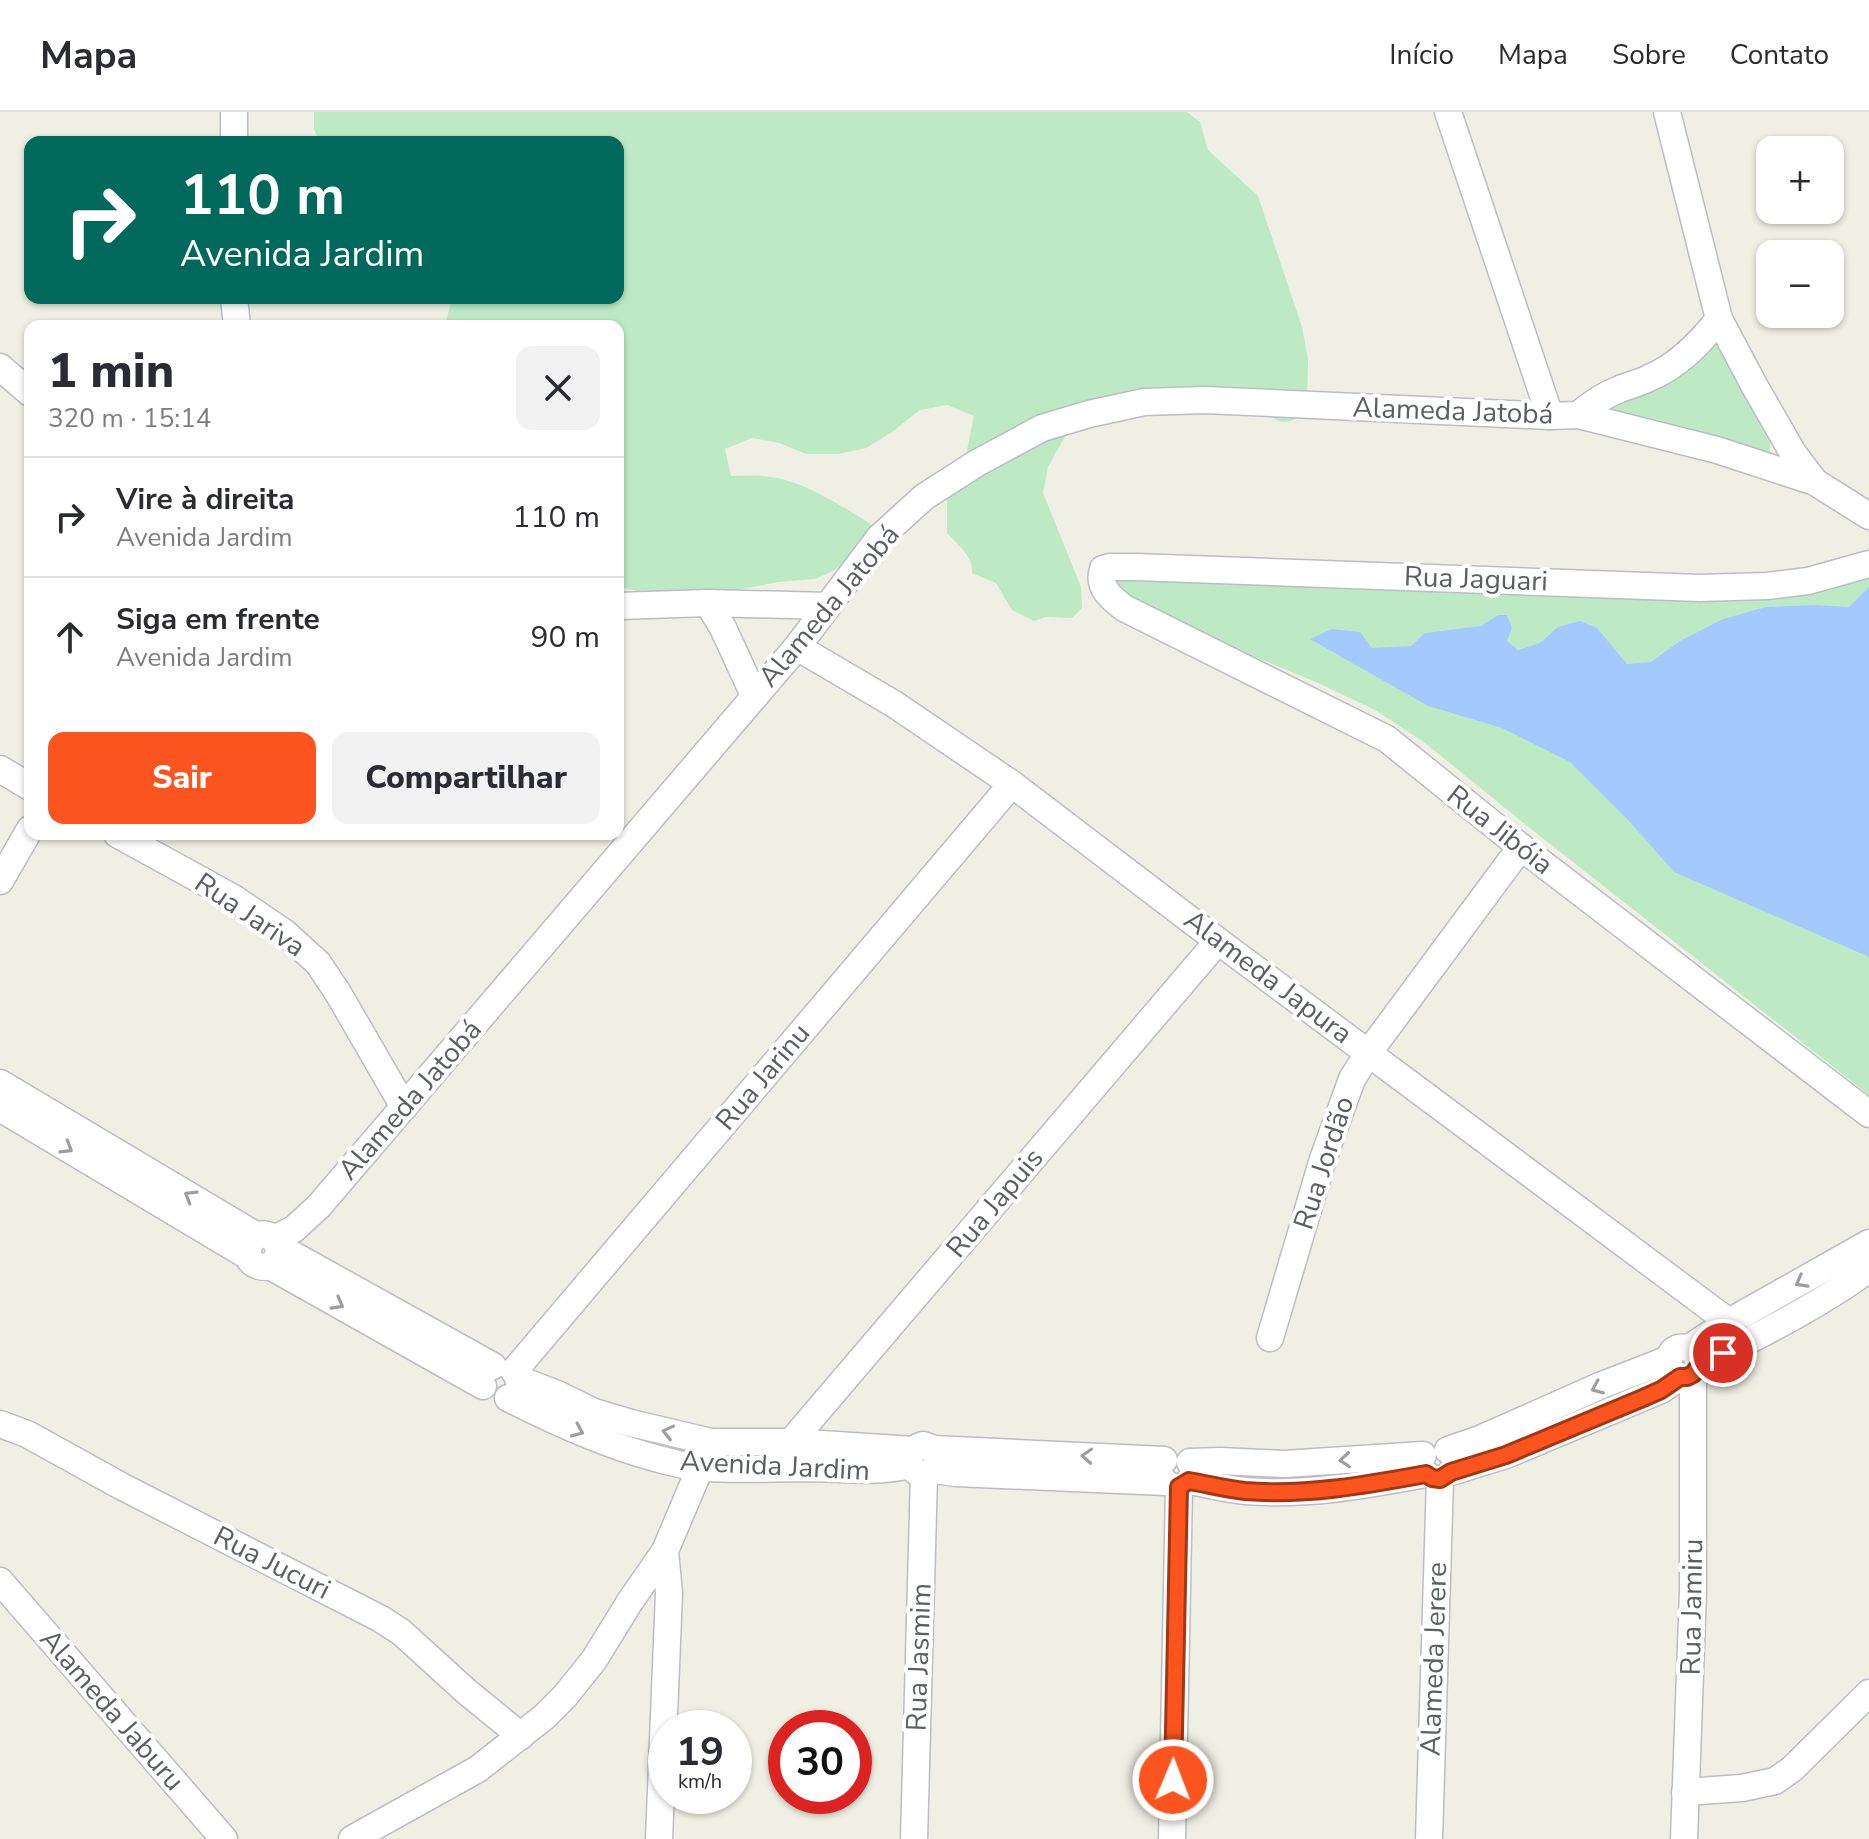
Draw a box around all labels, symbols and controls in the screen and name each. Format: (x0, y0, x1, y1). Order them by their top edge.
text: Mapa (40, 30, 137, 81)
text: Início (1389, 36, 1454, 74)
text: Mapa (1498, 36, 1568, 74)
text: Sobre (1612, 36, 1686, 74)
text: Contato (1730, 36, 1829, 74)
map controls (1756, 136, 1844, 328)
button: + (1756, 136, 1844, 224)
text: 110 m (180, 157, 345, 234)
icon: right (48, 168, 152, 272)
text: Avenida Jardim (180, 230, 424, 279)
button: − (1756, 240, 1844, 328)
text: 1 min (48, 338, 174, 404)
button: close (516, 346, 600, 430)
street label: Alameda Jatobá (1352, 389, 1554, 433)
text: 320 m · 15:14 (48, 401, 211, 436)
text: Vire à direita (116, 479, 294, 520)
icon: right (48, 495, 92, 539)
text: 110 m (513, 497, 600, 538)
street label: Alameda Jatobá (750, 517, 908, 695)
text: Avenida Jardim (116, 520, 293, 555)
street label: Rua Jaguari (1403, 558, 1549, 600)
text: Siga em frente (116, 599, 320, 640)
icon: ahead (48, 615, 92, 659)
text: 90 m (531, 617, 600, 658)
text: Avenida Jardim (116, 640, 293, 675)
button: Sair (48, 732, 316, 824)
button: Compartilhar (332, 732, 600, 824)
street label: Rua Jibóia (1439, 776, 1561, 884)
street label: Rua Jariva (187, 864, 313, 966)
street label: Alameda Japura (1176, 901, 1360, 1053)
street label: Alameda Jatobá (330, 1012, 490, 1188)
street label: Rua Jarinu (707, 1016, 819, 1138)
street label: Rua Jordão (1285, 1092, 1363, 1234)
one-way arrow (58, 1138, 73, 1154)
street label: Rua Japuis (938, 1140, 1052, 1266)
one-way arrow (184, 1190, 199, 1206)
one-way arrow (1796, 1272, 1810, 1288)
one-way arrow (329, 1294, 343, 1310)
pin (1689, 1319, 1757, 1387)
icon: arrive (1701, 1331, 1745, 1375)
one-way arrow (1590, 1378, 1605, 1394)
one-way arrow (570, 1422, 585, 1438)
one-way arrow (662, 1424, 676, 1441)
street label: Avenida Jardim (679, 1442, 871, 1490)
one-way arrow (1080, 1448, 1093, 1465)
one-way arrow (1338, 1451, 1351, 1468)
street label: Rua Jucuri (207, 1517, 337, 1609)
street label: Rua Jamiru (1672, 1538, 1712, 1676)
street label: Alameda Jerere (1412, 1561, 1456, 1757)
street label: Rua Jasmim (897, 1582, 941, 1732)
street label: Alameda Jaburu (31, 1621, 193, 1799)
speed limit sign: 30 (768, 1710, 872, 1814)
text: 19 (676, 1725, 724, 1779)
position arrow (1131, 1738, 1215, 1822)
text: km/h (678, 1768, 722, 1795)

